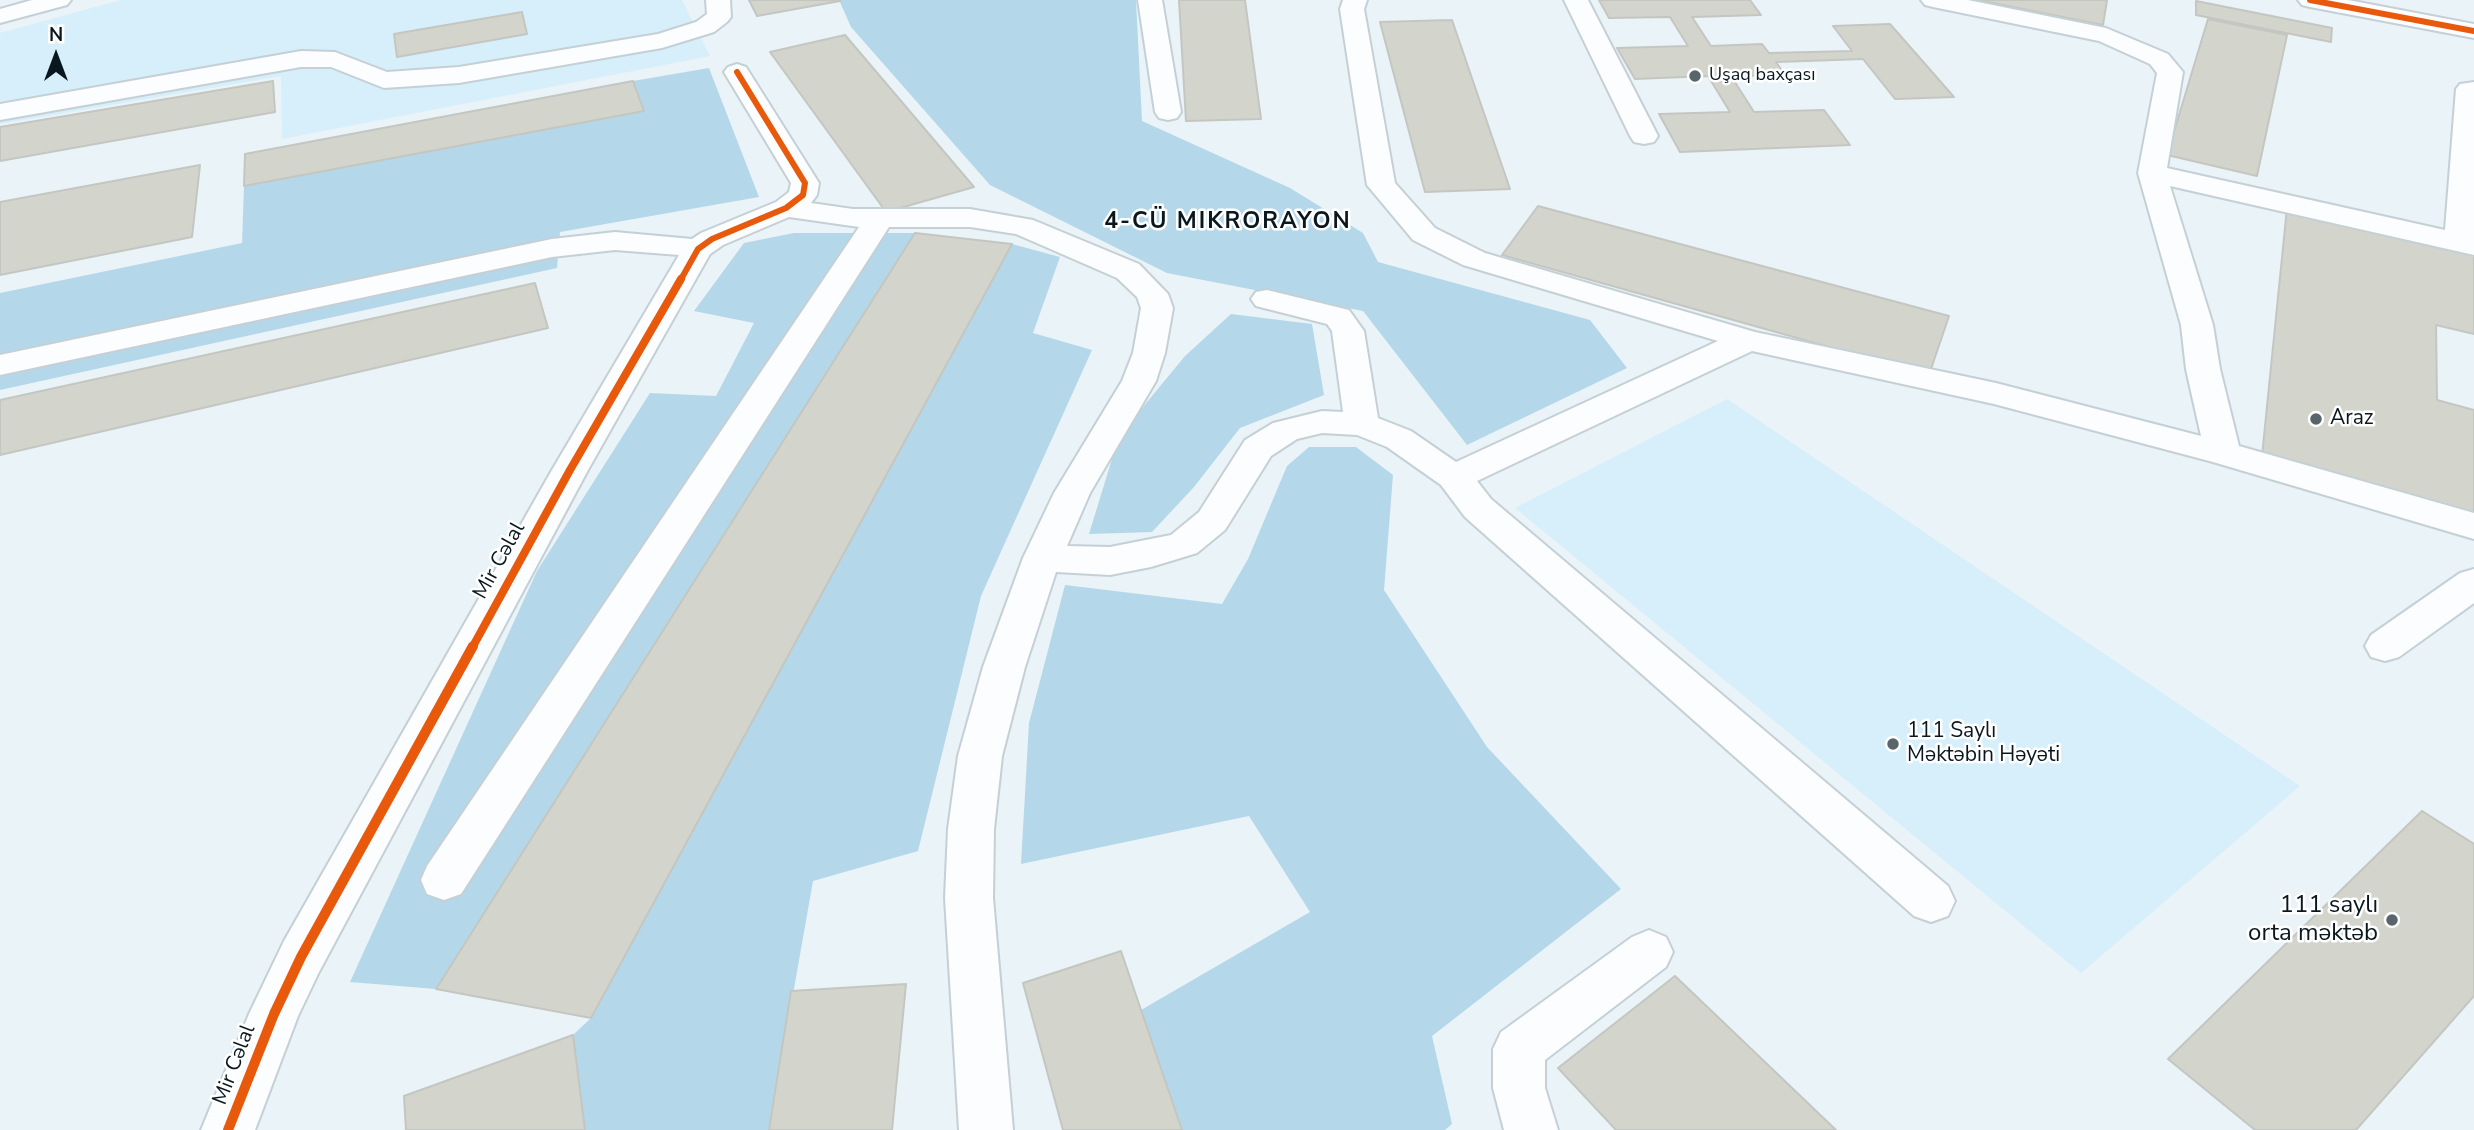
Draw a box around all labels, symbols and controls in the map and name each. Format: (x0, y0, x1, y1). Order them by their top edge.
north arrow (21, 21, 91, 91)
text: N (49, 22, 63, 48)
place label: Uşaq baxçası (1709, 65, 1815, 87)
marker: Uşaq baxçası (1687, 68, 1703, 84)
district label: 4-CÜ MIKRORAYON (1106, 208, 1350, 236)
place label: Araz (2330, 406, 2374, 432)
marker: Araz (2308, 411, 2324, 427)
street label: Mir Cəlal (469, 518, 531, 604)
place label: 111 Saylı Məktəbin Həyəti (1907, 719, 2060, 769)
marker: 111 Saylı Məktəbin Həyəti (1885, 736, 1901, 752)
place label: 111 saylı orta məktəb (2248, 892, 2378, 948)
marker: 111 saylı orta məktəb (2384, 912, 2400, 928)
street label: Mir Cəlal (208, 1021, 262, 1109)

